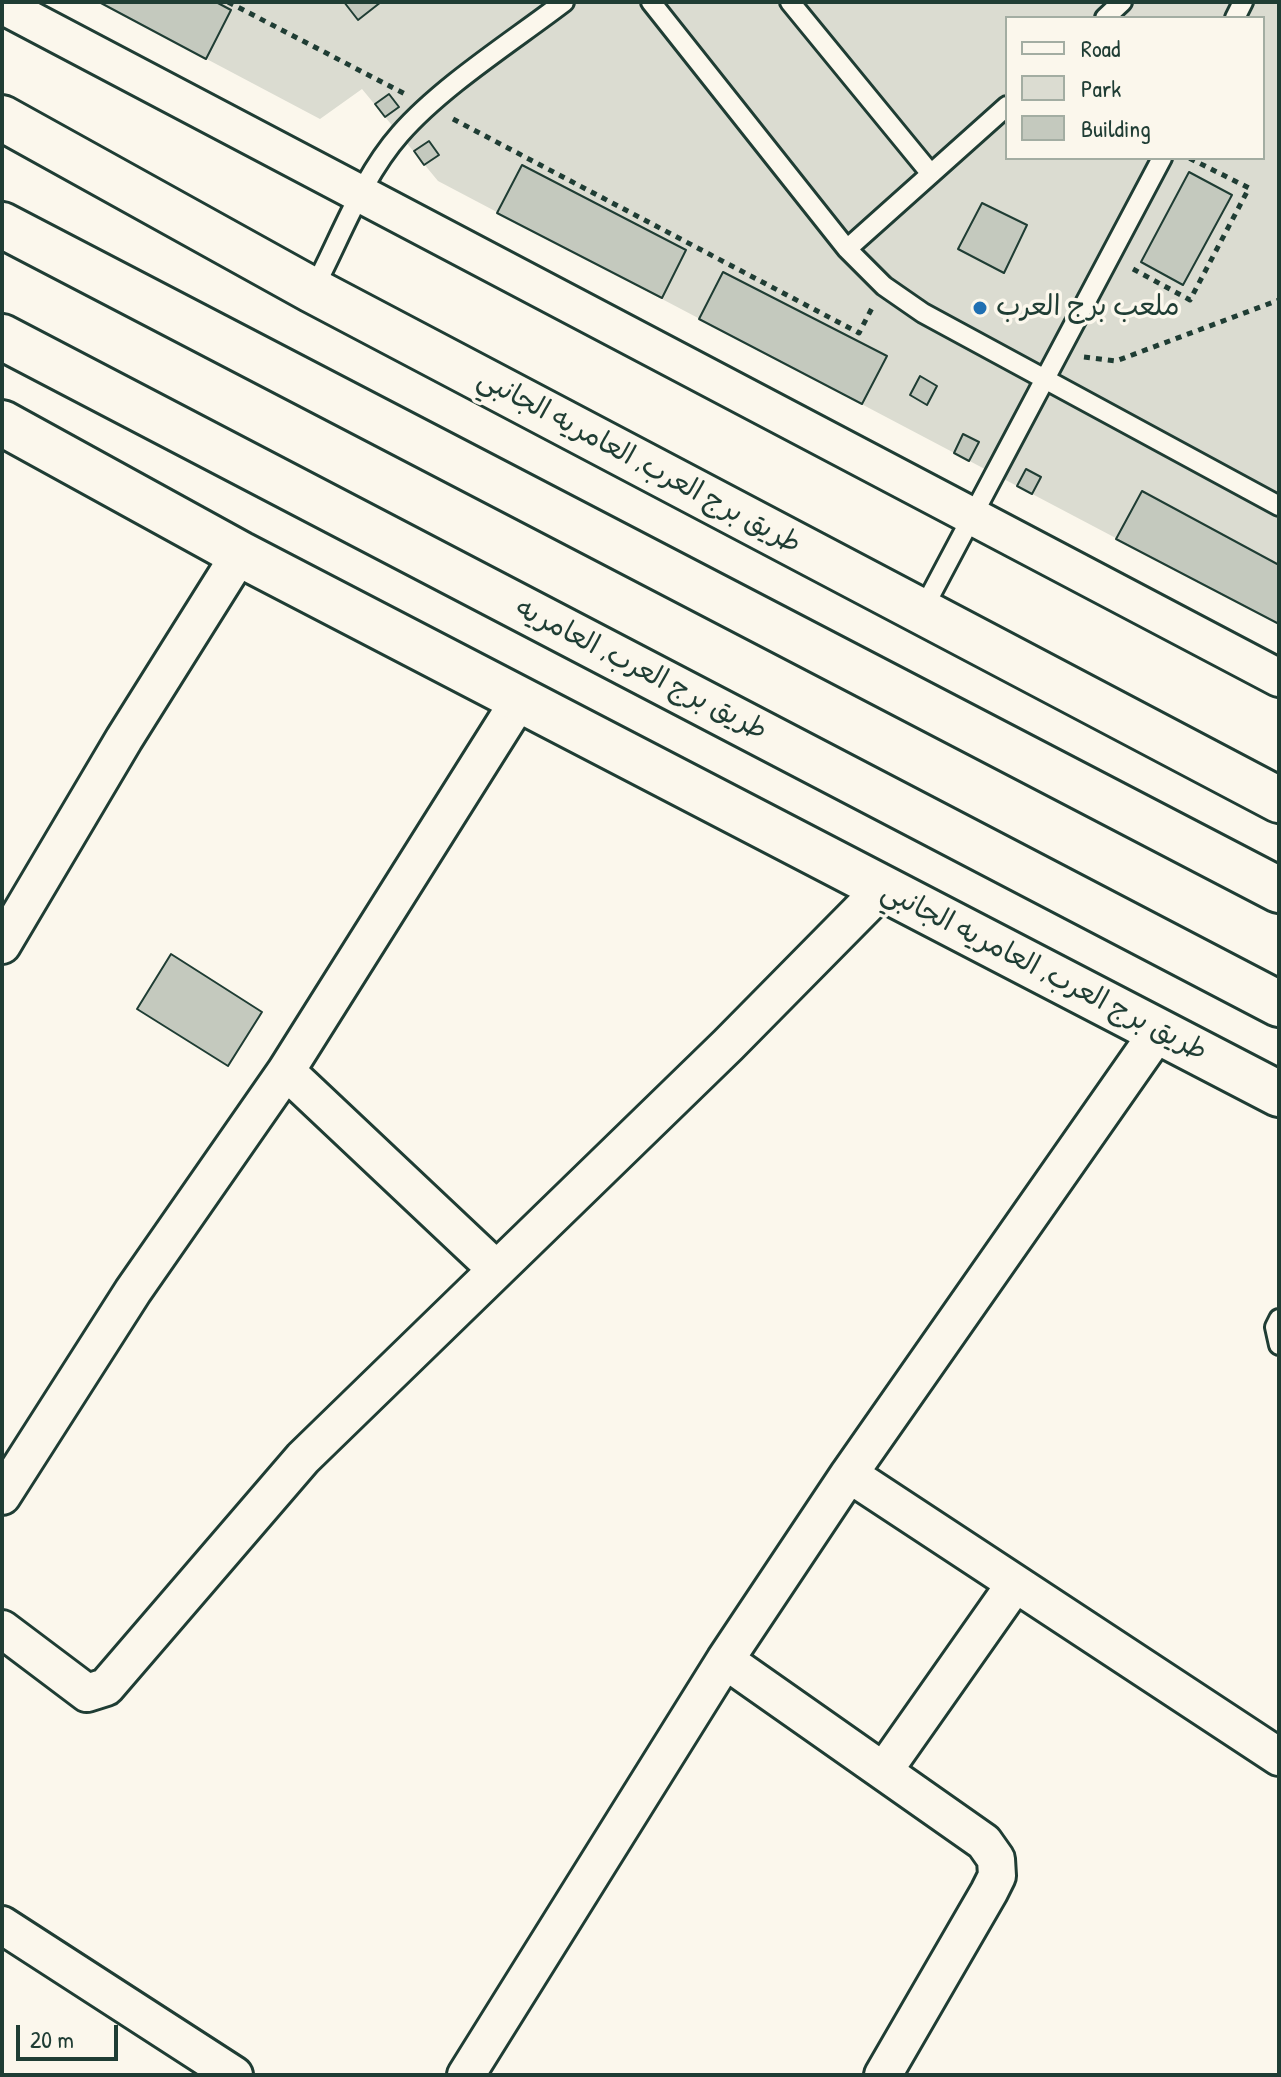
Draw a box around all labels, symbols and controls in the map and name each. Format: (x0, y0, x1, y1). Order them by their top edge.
legend (1005, 16, 1265, 160)
text: Road (1081, 32, 1120, 64)
text: Park (1081, 72, 1121, 104)
text: Building (1081, 112, 1151, 144)
place label: ملعب برج العرب (996, 291, 1180, 325)
marker: ملعب برج العرب (971, 299, 989, 317)
street label: طريق برج العرب, العامريه الجانبي (472, 362, 806, 562)
street label: طريق برج العرب, العامريه (510, 592, 772, 748)
street label: طريق برج العرب, العامريه الجانبي (875, 875, 1213, 1069)
scale bar (20, 2009, 122, 2059)
text: 20 m (30, 2023, 74, 2055)

